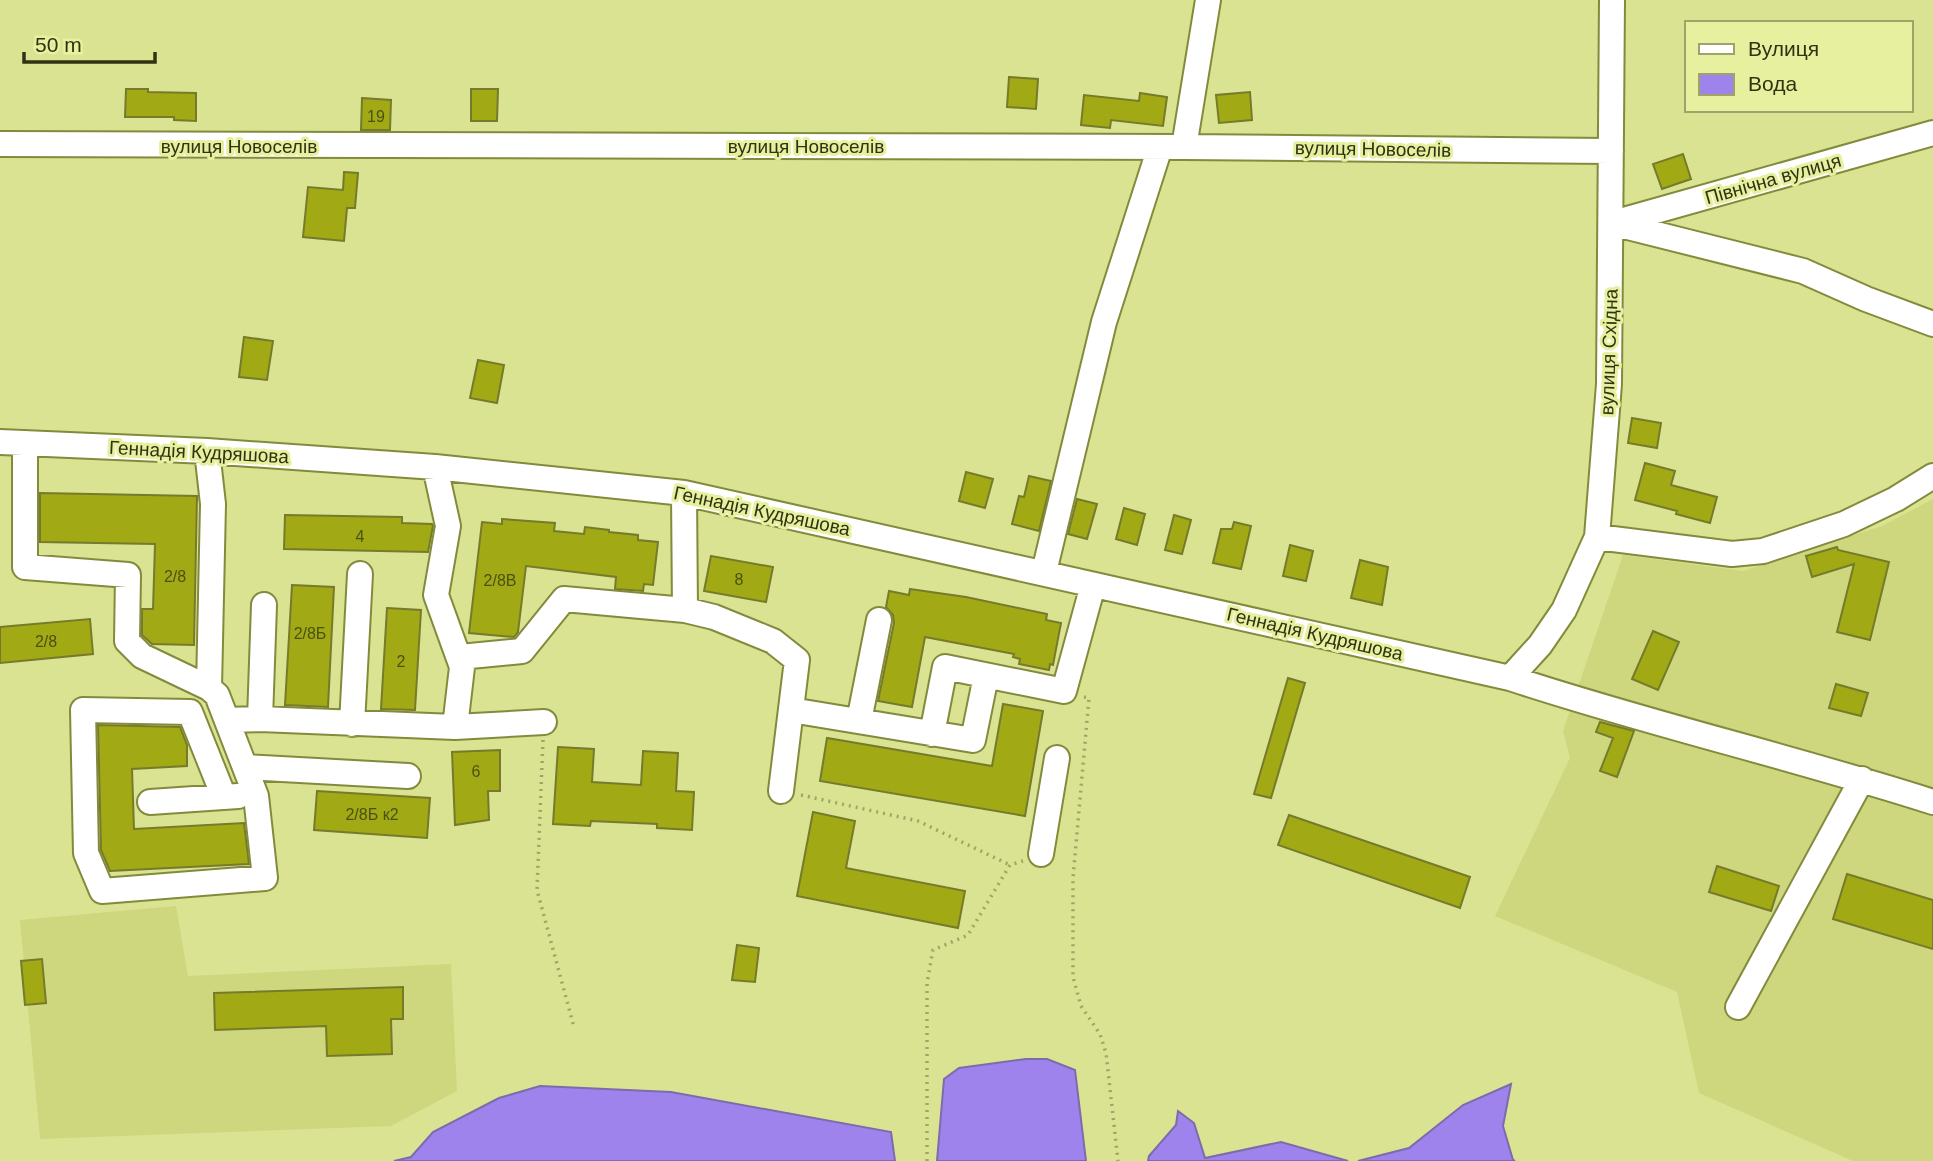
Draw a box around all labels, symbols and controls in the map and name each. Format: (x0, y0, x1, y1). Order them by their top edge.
scale bar (24, 21, 156, 65)
legend (1685, 21, 1912, 112)
text: 50 m (35, 33, 82, 56)
text: Вулиця (1748, 37, 1819, 60)
text: Вода (1748, 72, 1797, 95)
house number: 19 (367, 108, 385, 125)
street label: вулиця Новоселів (161, 136, 317, 157)
street label: вулиця Новоселів (728, 136, 884, 157)
street label: вулиця Новоселів (1295, 137, 1451, 161)
street label: Північна вулиця (1703, 150, 1843, 208)
street label: вулиця Східна (1596, 288, 1622, 416)
street label: Геннадія Кудряшова (109, 437, 290, 467)
street label: Геннадія Кудряшова (672, 482, 853, 540)
house number: 4 (356, 528, 365, 545)
house number: 2/8 (164, 568, 186, 585)
house number: 8 (735, 571, 744, 588)
house number: 2/8В (484, 572, 516, 589)
street label: Геннадія Кудряшова (1225, 604, 1405, 665)
house number: 2/8Б (294, 625, 326, 642)
house number: 2/8 (35, 633, 57, 650)
house number: 2 (397, 653, 406, 670)
house number: 6 (472, 763, 481, 780)
house number: 2/8Б к2 (345, 806, 399, 823)

